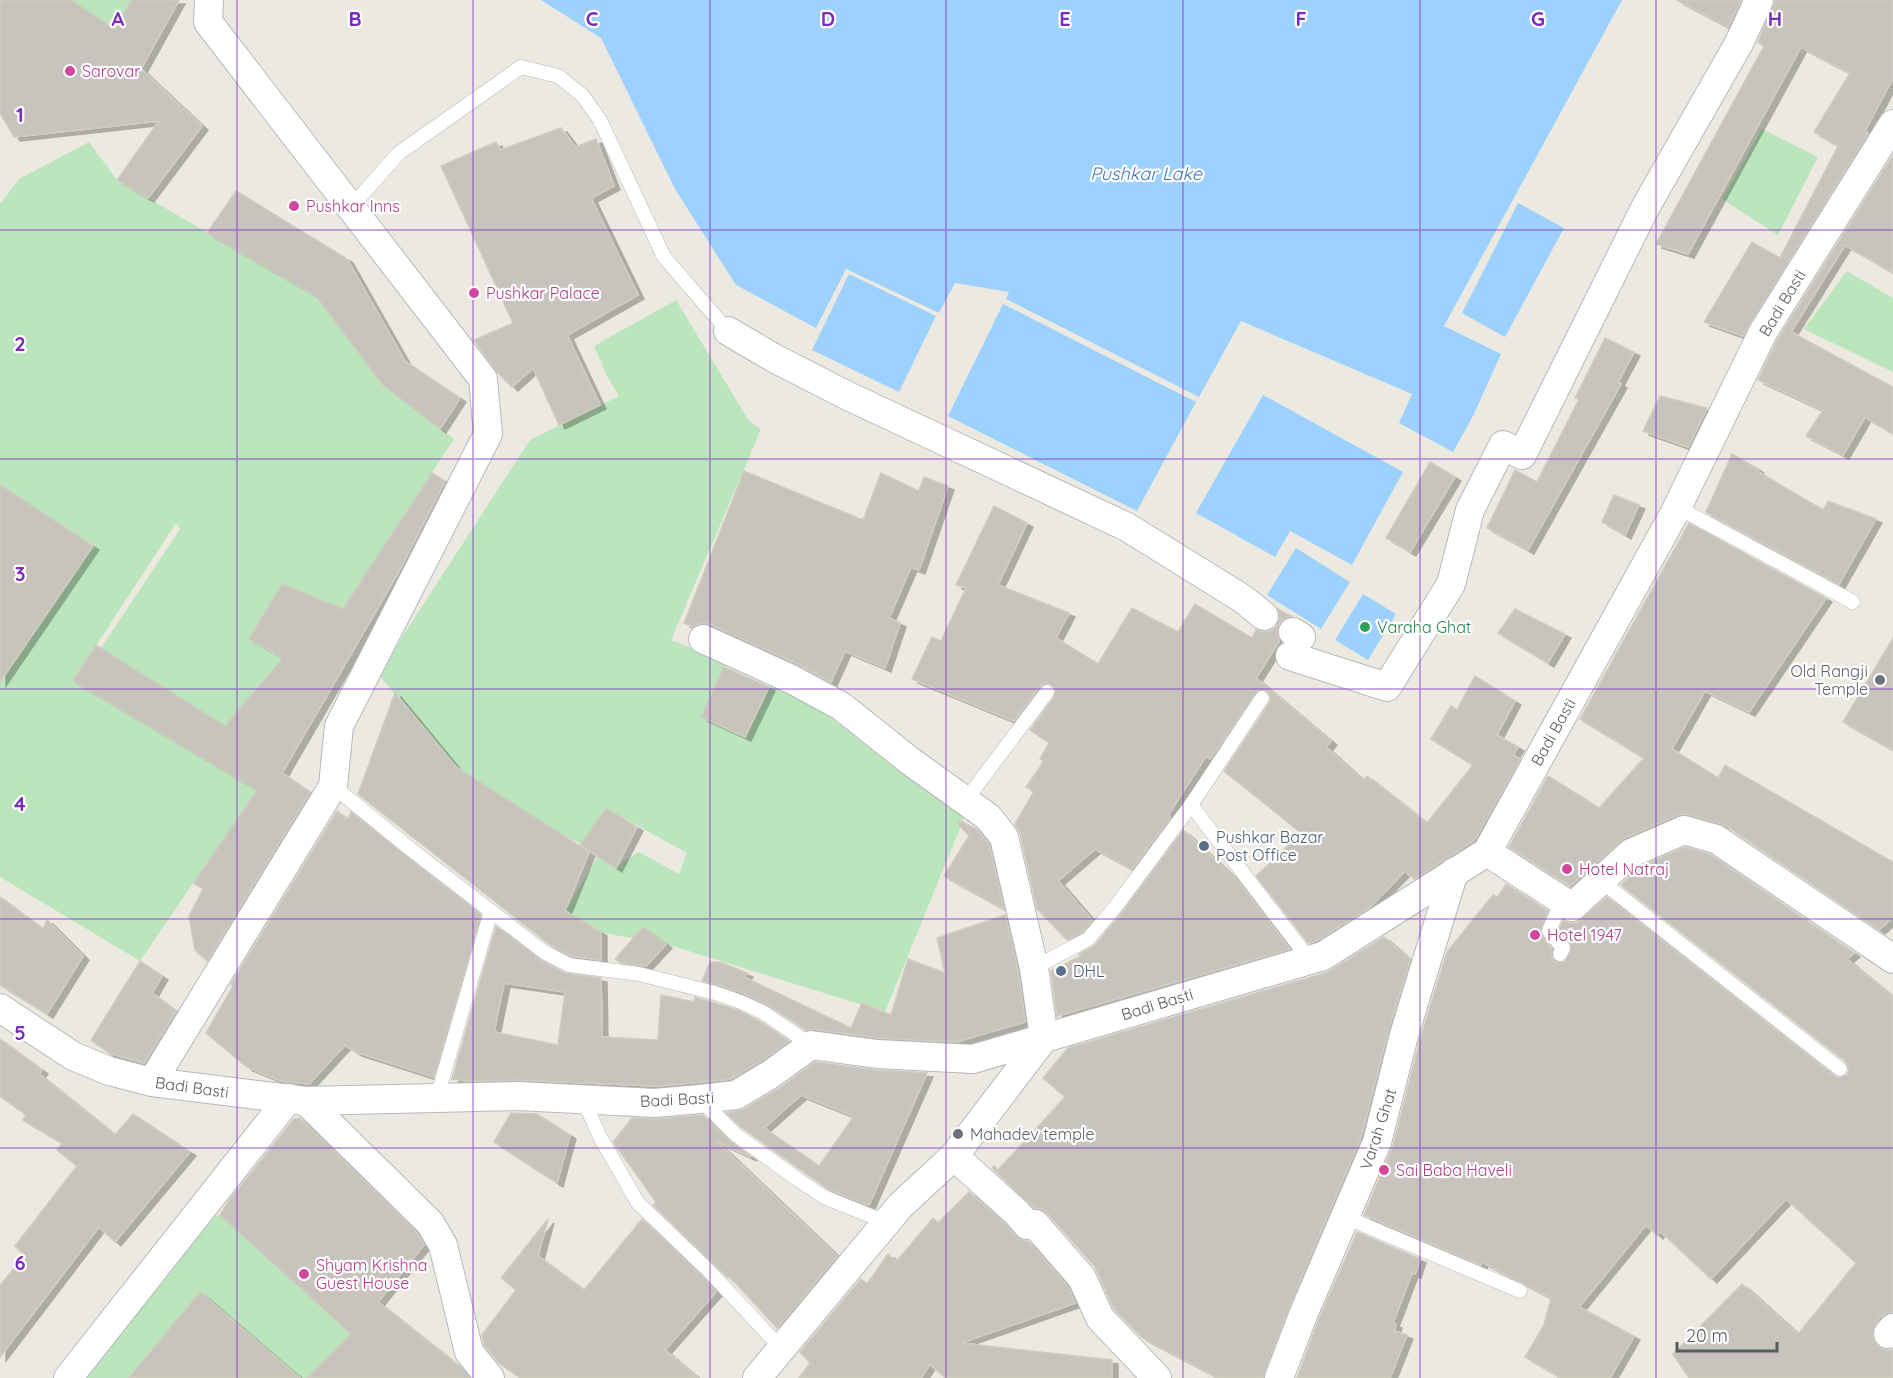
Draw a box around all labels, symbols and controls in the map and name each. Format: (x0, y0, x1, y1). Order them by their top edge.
text: A (112, 6, 125, 31)
text: B (348, 6, 362, 31)
text: C (586, 6, 599, 31)
text: D (821, 6, 835, 31)
text: E (1059, 6, 1071, 31)
text: F (1295, 6, 1307, 31)
text: G (1531, 6, 1545, 31)
text: H (1768, 6, 1782, 31)
place label: Sarovar (82, 61, 140, 81)
marker: Sarovar (63, 64, 77, 78)
text: 1 (16, 102, 24, 127)
water label: Pushkar Lake (1090, 162, 1203, 185)
place label: Pushkar Inns (306, 196, 400, 216)
marker: Pushkar Inns (287, 199, 301, 213)
street label: Badi Basti (1754, 266, 1810, 340)
place label: Pushkar Palace (486, 283, 600, 303)
marker: Pushkar Palace (467, 286, 481, 300)
text: 2 (14, 331, 26, 356)
text: 3 (15, 561, 25, 586)
place label: Varaha Ghat (1377, 617, 1471, 637)
marker: Varaha Ghat (1358, 620, 1372, 634)
place label: Old Rangji Temple (1791, 661, 1868, 699)
marker: Old Rangji Temple (1873, 673, 1887, 687)
street label: Badi Basti (1526, 695, 1580, 769)
text: 4 (14, 791, 26, 816)
place label: Pushkar Bazar Post Office (1216, 827, 1324, 865)
marker: Pushkar Bazar Post Office (1197, 839, 1211, 853)
place label: Hotel Natraj (1579, 859, 1669, 879)
marker: Hotel Natraj (1560, 862, 1574, 876)
place label: Hotel 1947 (1547, 925, 1622, 945)
marker: Hotel 1947 (1528, 928, 1542, 942)
place label: DHL (1073, 961, 1105, 981)
marker: DHL (1054, 964, 1068, 978)
street label: Badi Basti (1119, 984, 1195, 1024)
text: 5 (14, 1020, 26, 1045)
street label: Badi Basti (154, 1072, 230, 1102)
street label: Varah Ghat (1355, 1086, 1401, 1172)
street label: Badi Basti (639, 1087, 715, 1111)
place label: Mahadev temple (970, 1124, 1094, 1144)
marker: Mahadev temple (951, 1127, 965, 1141)
place label: Sai Baba Haveli (1396, 1160, 1512, 1180)
marker: Sai Baba Haveli (1377, 1163, 1391, 1177)
text: 6 (14, 1250, 26, 1275)
place label: Shyam Krishna Guest House (316, 1255, 428, 1293)
marker: Shyam Krishna Guest House (297, 1267, 311, 1281)
scale bar (1677, 1315, 1778, 1353)
text: 20 m (1686, 1324, 1728, 1347)

